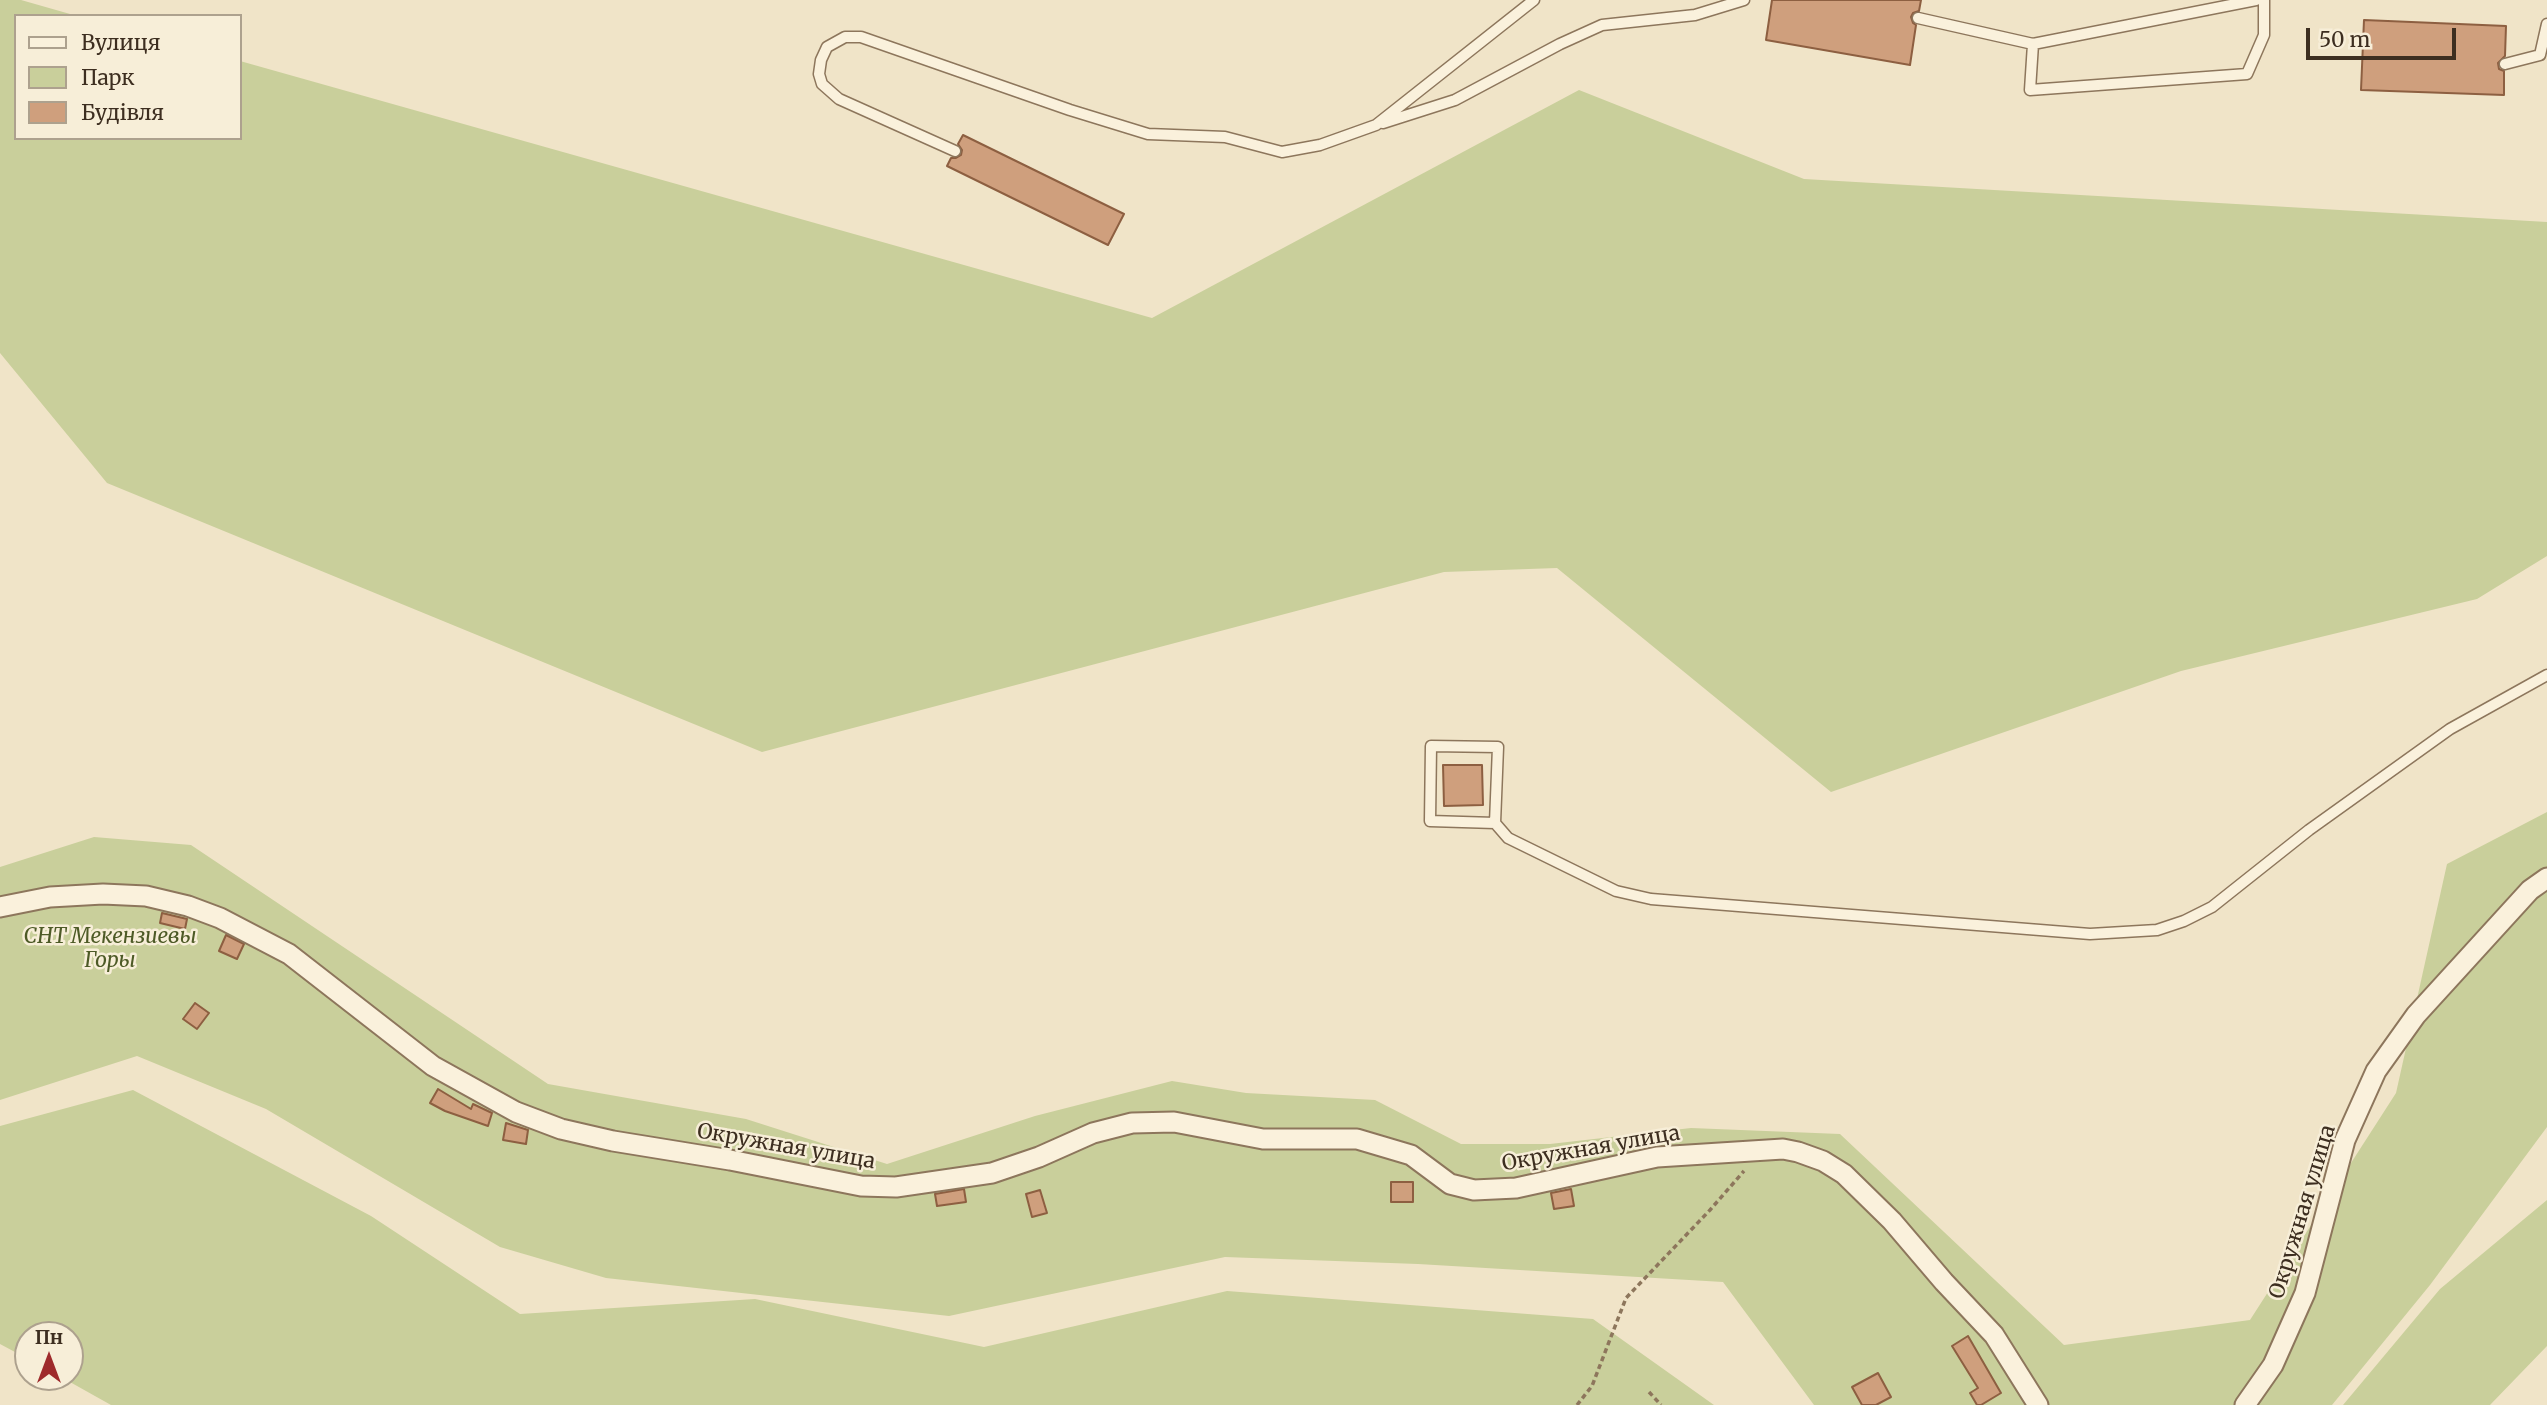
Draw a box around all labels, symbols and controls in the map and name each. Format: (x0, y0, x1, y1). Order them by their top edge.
legend (14, 14, 242, 140)
scale bar (2309, 14, 2460, 58)
text: 50 m (2319, 26, 2370, 53)
text: Вулиця (81, 29, 161, 56)
text: Парк (81, 64, 135, 91)
text: Будівля (81, 99, 164, 126)
park label: СНТ Мекензиевы Горы (23, 924, 197, 974)
street label: Окружная улица (695, 1119, 877, 1175)
street label: Окружная улица (1500, 1121, 1682, 1177)
street label: Окружная улица (2265, 1122, 2341, 1302)
north arrow (14, 1321, 84, 1391)
text: Пн (35, 1325, 63, 1349)

